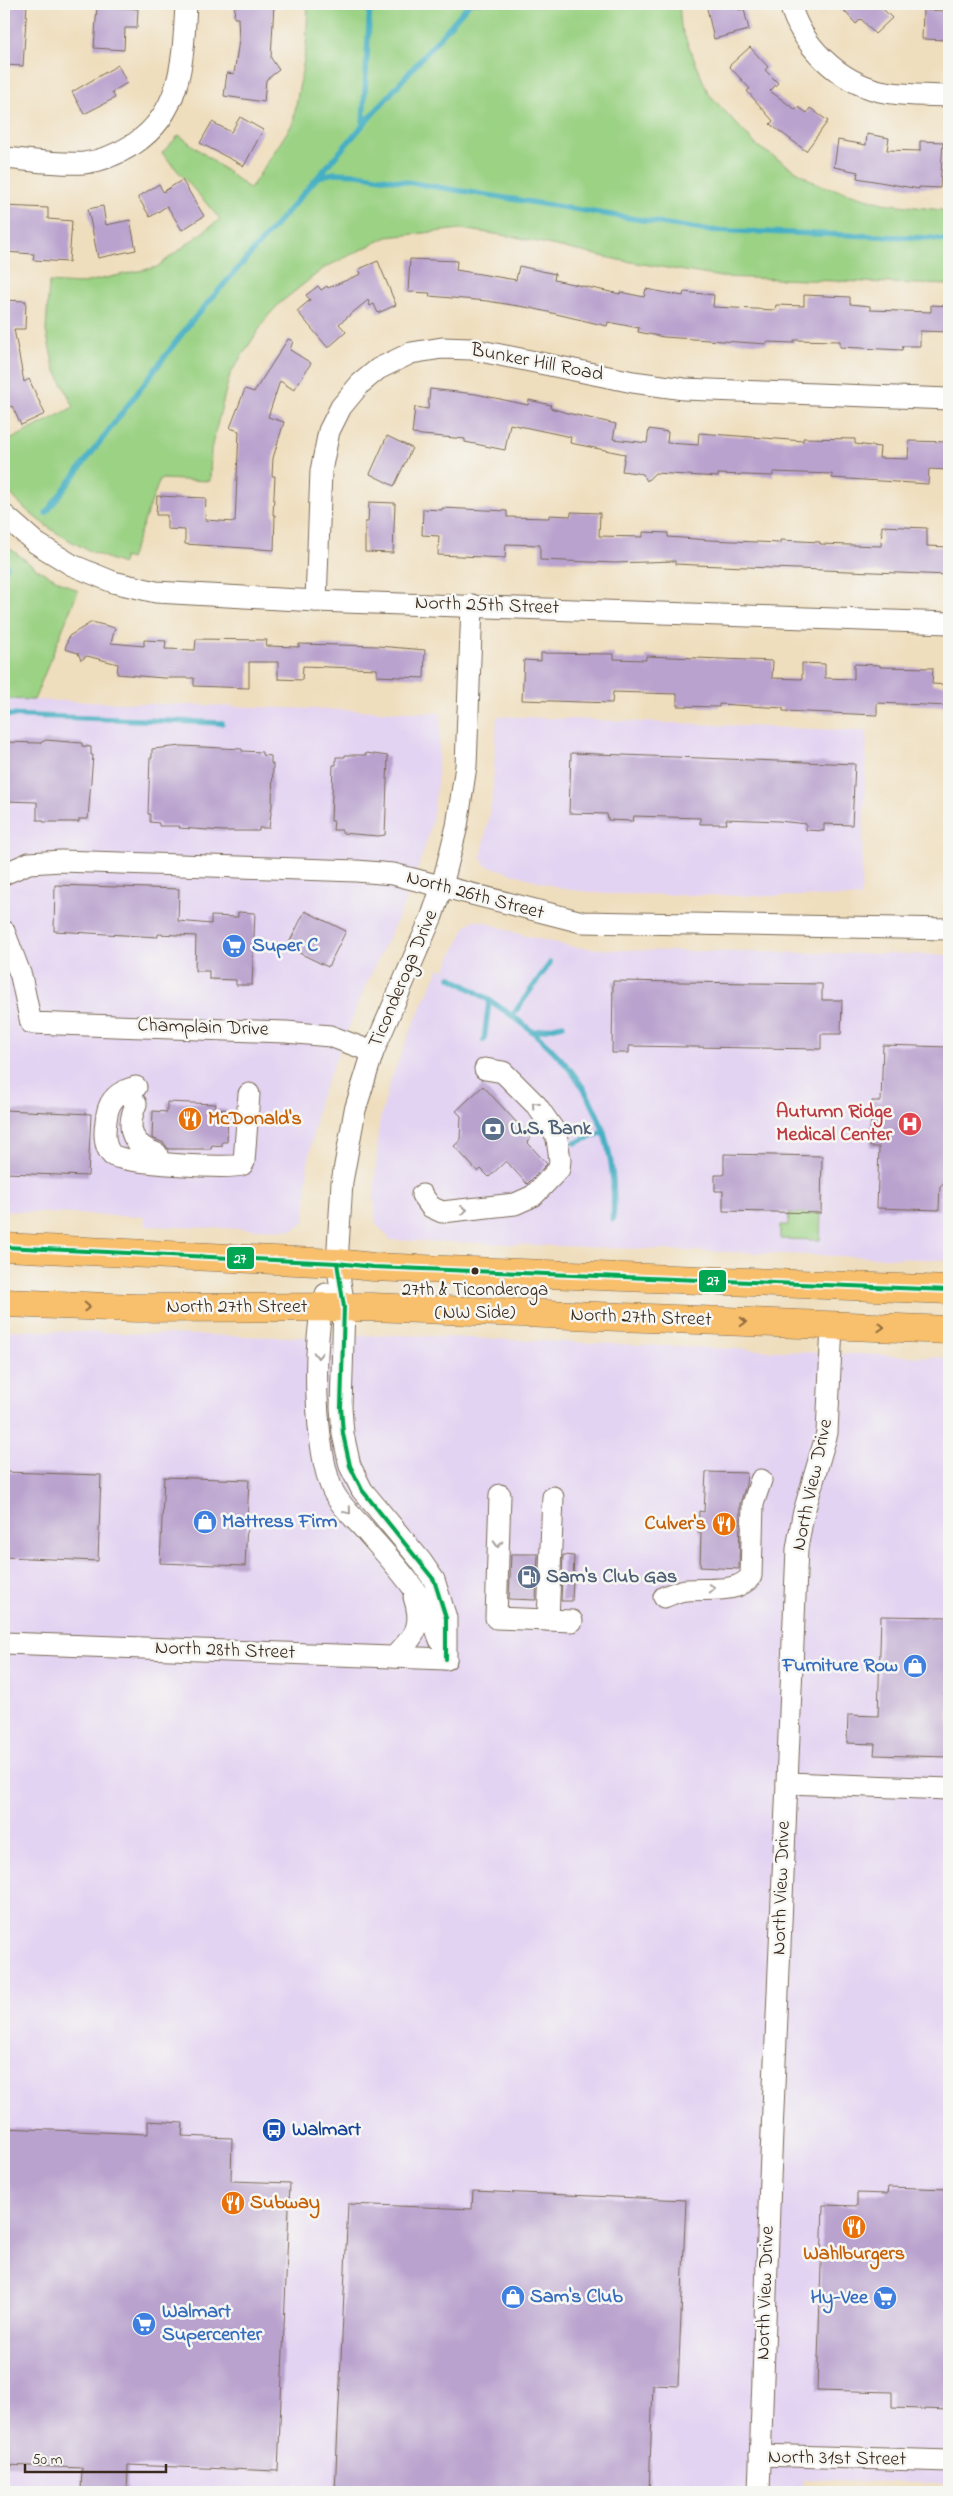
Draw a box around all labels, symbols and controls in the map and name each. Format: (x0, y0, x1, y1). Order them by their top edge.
street label: Bunker Hill Road (467, 336, 606, 390)
street label: North 25th Street (414, 589, 560, 623)
street label: North 26th Street (403, 864, 547, 928)
street label: Ticonderoga Drive (362, 905, 447, 1053)
place label: Super C (252, 932, 318, 961)
supermarket icon: Super C (221, 933, 247, 959)
street label: Champlain Drive (137, 1011, 269, 1045)
place label: Autumn Ridge Medical Center (776, 1098, 893, 1150)
one-way arrow (532, 1102, 541, 1111)
place label: McDonald's (208, 1105, 302, 1134)
restaurant icon: McDonald's (177, 1106, 203, 1132)
hospital icon: Autumn Ridge Medical Center (897, 1111, 923, 1137)
place label: U.S. Bank (510, 1115, 593, 1144)
bank icon: U.S. Bank (480, 1116, 506, 1142)
one-way arrow (460, 1205, 468, 1216)
line badge: 27 (226, 1246, 255, 1270)
text: 27 (233, 1249, 247, 1270)
marker: 27th & Ticonderoga (NW Side) (470, 1266, 480, 1276)
line badge: 27 (698, 1269, 727, 1293)
text: 27 (706, 1271, 720, 1292)
place label: 27th & Ticonderoga (NW Side) (402, 1277, 548, 1327)
street label: North 27th Street (166, 1293, 308, 1322)
street label: North 27th Street (570, 1301, 712, 1335)
one-way arrow (84, 1302, 91, 1312)
one-way arrow (739, 1317, 747, 1327)
one-way arrow (877, 1322, 885, 1333)
one-way arrow (313, 1352, 324, 1360)
street label: North View Drive (785, 1416, 841, 1554)
one-way arrow (343, 1505, 351, 1514)
place label: Mattress Firm (222, 1508, 338, 1537)
shop icon: Mattress Firm (192, 1509, 218, 1535)
place label: Culver's (645, 1510, 706, 1539)
restaurant icon: Culver's (711, 1511, 737, 1537)
one-way arrow (493, 1540, 503, 1548)
place label: Sam's Club Gas (546, 1563, 677, 1592)
fuel station icon: Sam's Club Gas (516, 1564, 542, 1590)
one-way arrow (708, 1583, 716, 1594)
street label: North 28th Street (154, 1634, 296, 1668)
place label: Furniture Row (782, 1652, 898, 1681)
shop icon: Furniture Row (902, 1653, 928, 1679)
street label: North View Drive (765, 1820, 799, 1956)
place label: Walmart (292, 2116, 361, 2145)
bus stop icon: Walmart (261, 2117, 287, 2143)
place label: Subway (250, 2189, 320, 2219)
restaurant icon: Subway (220, 2190, 246, 2216)
restaurant icon: Wahlburgers (841, 2214, 867, 2240)
street label: North View Drive (749, 2225, 783, 2361)
place label: Wahlburgers (803, 2240, 905, 2270)
place label: Sam's Club (530, 2283, 623, 2312)
shop icon: Sam's Club (500, 2284, 526, 2310)
place label: Hy-Vee (810, 2284, 869, 2314)
supermarket icon: Hy-Vee (872, 2285, 898, 2311)
place label: Walmart Supercenter (162, 2298, 263, 2350)
supermarket icon: Walmart Supercenter (131, 2311, 157, 2337)
scale bar (25, 2441, 166, 2473)
street label: North 31st Street (768, 2443, 907, 2475)
text: 50 m (32, 2449, 63, 2471)

